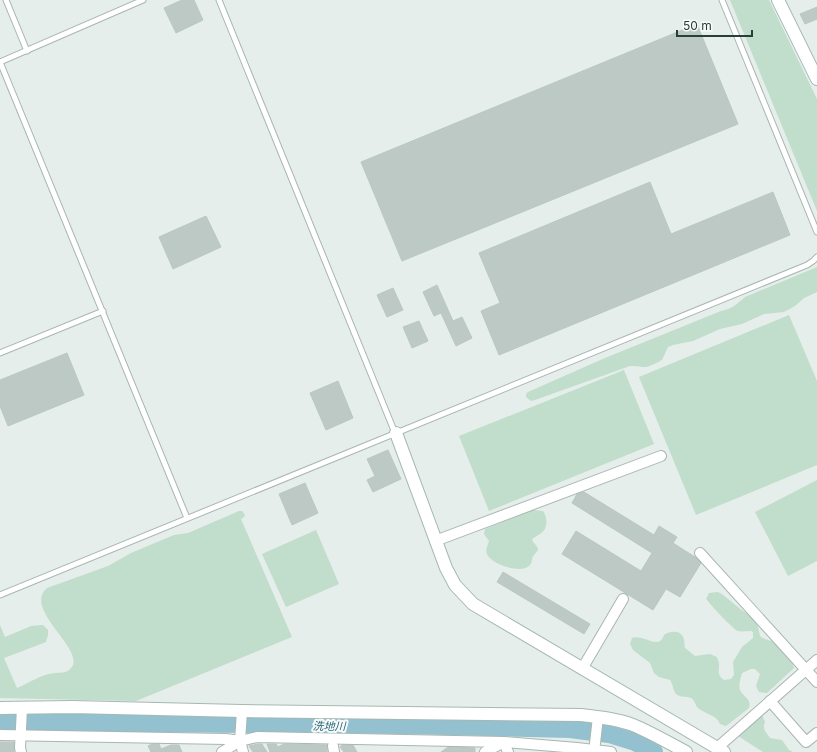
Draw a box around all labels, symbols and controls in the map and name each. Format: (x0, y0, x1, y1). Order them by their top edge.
scale bar (677, 12, 752, 38)
text: 50 m (683, 18, 712, 33)
water label: 洗地川 (312, 719, 347, 733)

